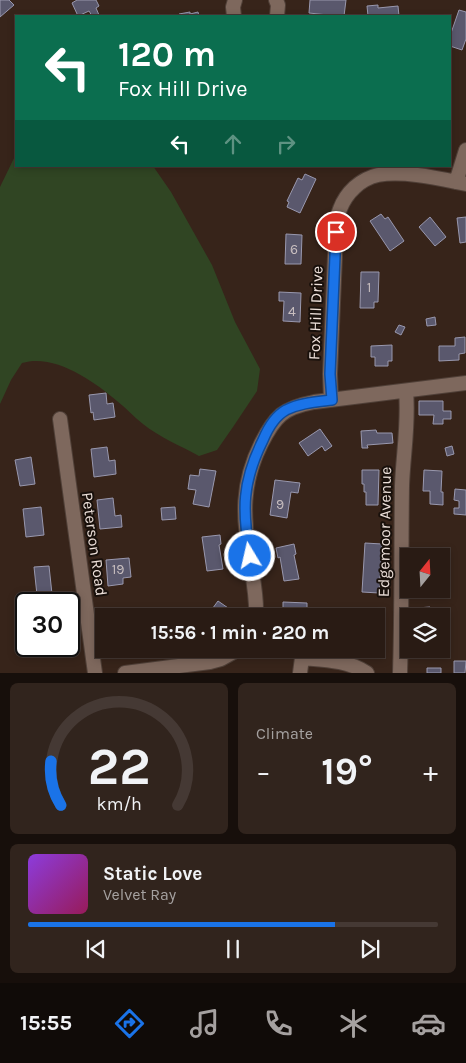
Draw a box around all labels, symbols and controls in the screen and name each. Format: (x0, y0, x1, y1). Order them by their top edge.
text: 120 m (118, 34, 216, 75)
icon: left (35, 35, 100, 100)
text: Fox Hill Drive (118, 76, 248, 102)
icon: left (166, 130, 194, 158)
icon: ahead (219, 130, 247, 158)
icon: right (272, 130, 300, 158)
pin (315, 211, 357, 253)
icon: arrive (322, 218, 350, 246)
house number: 6 (290, 241, 298, 258)
street label: Fox Hill Drive (304, 266, 327, 360)
house number: 1 (367, 279, 371, 296)
house number: 4 (288, 303, 296, 320)
street label: Edgemoor Avenue (374, 467, 395, 597)
street label: Peterson Road (78, 491, 111, 597)
house number: 9 (276, 496, 284, 513)
position arrow (223, 529, 275, 581)
north arrow (400, 548, 450, 598)
map controls (400, 548, 450, 658)
house number: 19 (112, 561, 124, 578)
speed limit sign: 30 (15, 592, 80, 657)
button: layers (400, 608, 450, 658)
text: 15:56 · 1 min · 220 m (151, 622, 329, 644)
text: Climate (256, 724, 313, 743)
text: 22 (88, 736, 150, 797)
text: 19° (321, 749, 373, 794)
text: − (256, 755, 271, 788)
text: + (423, 755, 438, 788)
text: km/h (96, 794, 142, 815)
text: Static Love (103, 863, 202, 885)
text: Velvet Ray (103, 885, 176, 904)
icon: previous (82, 935, 110, 963)
icon: pause (219, 935, 247, 963)
icon: next (356, 935, 384, 963)
icon: directions (112, 1006, 147, 1041)
icon: music (187, 1006, 222, 1041)
icon: phone (261, 1006, 296, 1041)
icon: climate (336, 1006, 371, 1041)
icon: car (411, 1006, 446, 1041)
text: 15:55 (20, 1010, 72, 1036)

